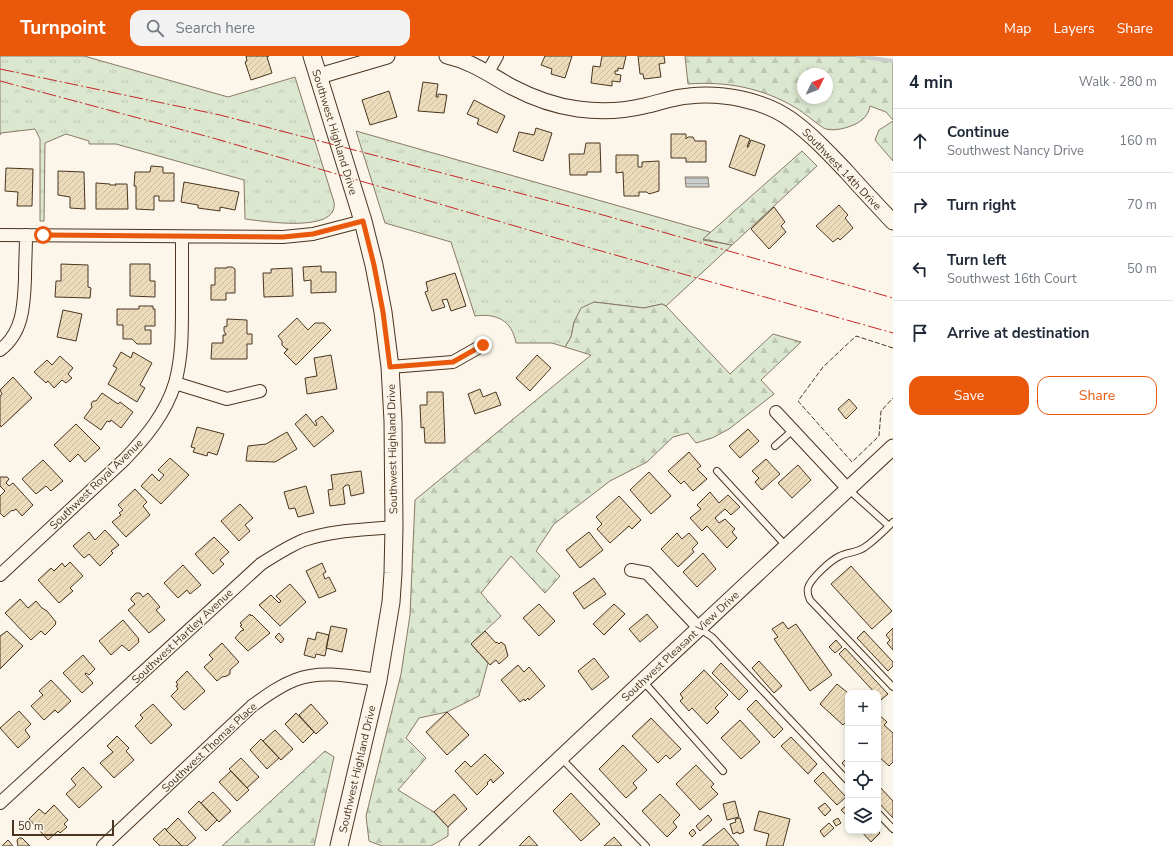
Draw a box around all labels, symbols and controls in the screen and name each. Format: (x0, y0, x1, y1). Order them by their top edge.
search box (130, 10, 410, 46)
text: Turnpoint (20, 15, 106, 41)
icon: search (144, 17, 166, 39)
text: Search here (176, 18, 255, 38)
text: Map (1004, 19, 1031, 38)
text: Layers (1053, 19, 1095, 38)
text: Share (1117, 19, 1153, 38)
street label: Southwest Highland Drive (308, 68, 361, 197)
north arrow (797, 68, 833, 104)
text: 4 min (909, 71, 953, 94)
text: Walk · 280 m (1079, 73, 1157, 91)
text: Continue (947, 122, 1009, 142)
street label: Southwest 14th Drive (799, 125, 885, 214)
icon: ahead (909, 130, 931, 152)
text: 160 m (1119, 132, 1157, 150)
text: Southwest Nancy Drive (947, 142, 1084, 160)
icon: right (909, 194, 931, 216)
text: Turn right (947, 195, 1016, 215)
text: 70 m (1127, 196, 1157, 214)
route start (34, 226, 52, 244)
text: Turn left (947, 250, 1006, 270)
icon: left (909, 258, 931, 280)
text: 50 m (1127, 260, 1157, 278)
text: Southwest 16th Court (947, 270, 1076, 288)
icon: arrive (909, 322, 931, 344)
text: Arrive at destination (947, 323, 1090, 343)
route end (474, 336, 492, 354)
button: Save (909, 376, 1029, 415)
button: Share (1037, 376, 1157, 415)
street label: Southwest Highland Drive (384, 384, 401, 514)
street label: Southwest Royal Avenue (46, 436, 146, 533)
street label: Southwest Hartley Avenue (129, 585, 236, 687)
street label: Southwest Pleasant View Drive (618, 588, 743, 705)
map controls (845, 690, 881, 834)
button: + (845, 690, 881, 726)
street label: Southwest Thomas Place (158, 699, 260, 796)
street label: Southwest Highland Drive (336, 704, 379, 834)
button: − (845, 726, 881, 762)
button: locate (845, 762, 881, 798)
button: layers (845, 798, 881, 834)
scale bar (12, 818, 114, 837)
text: 50 m (18, 819, 43, 834)

